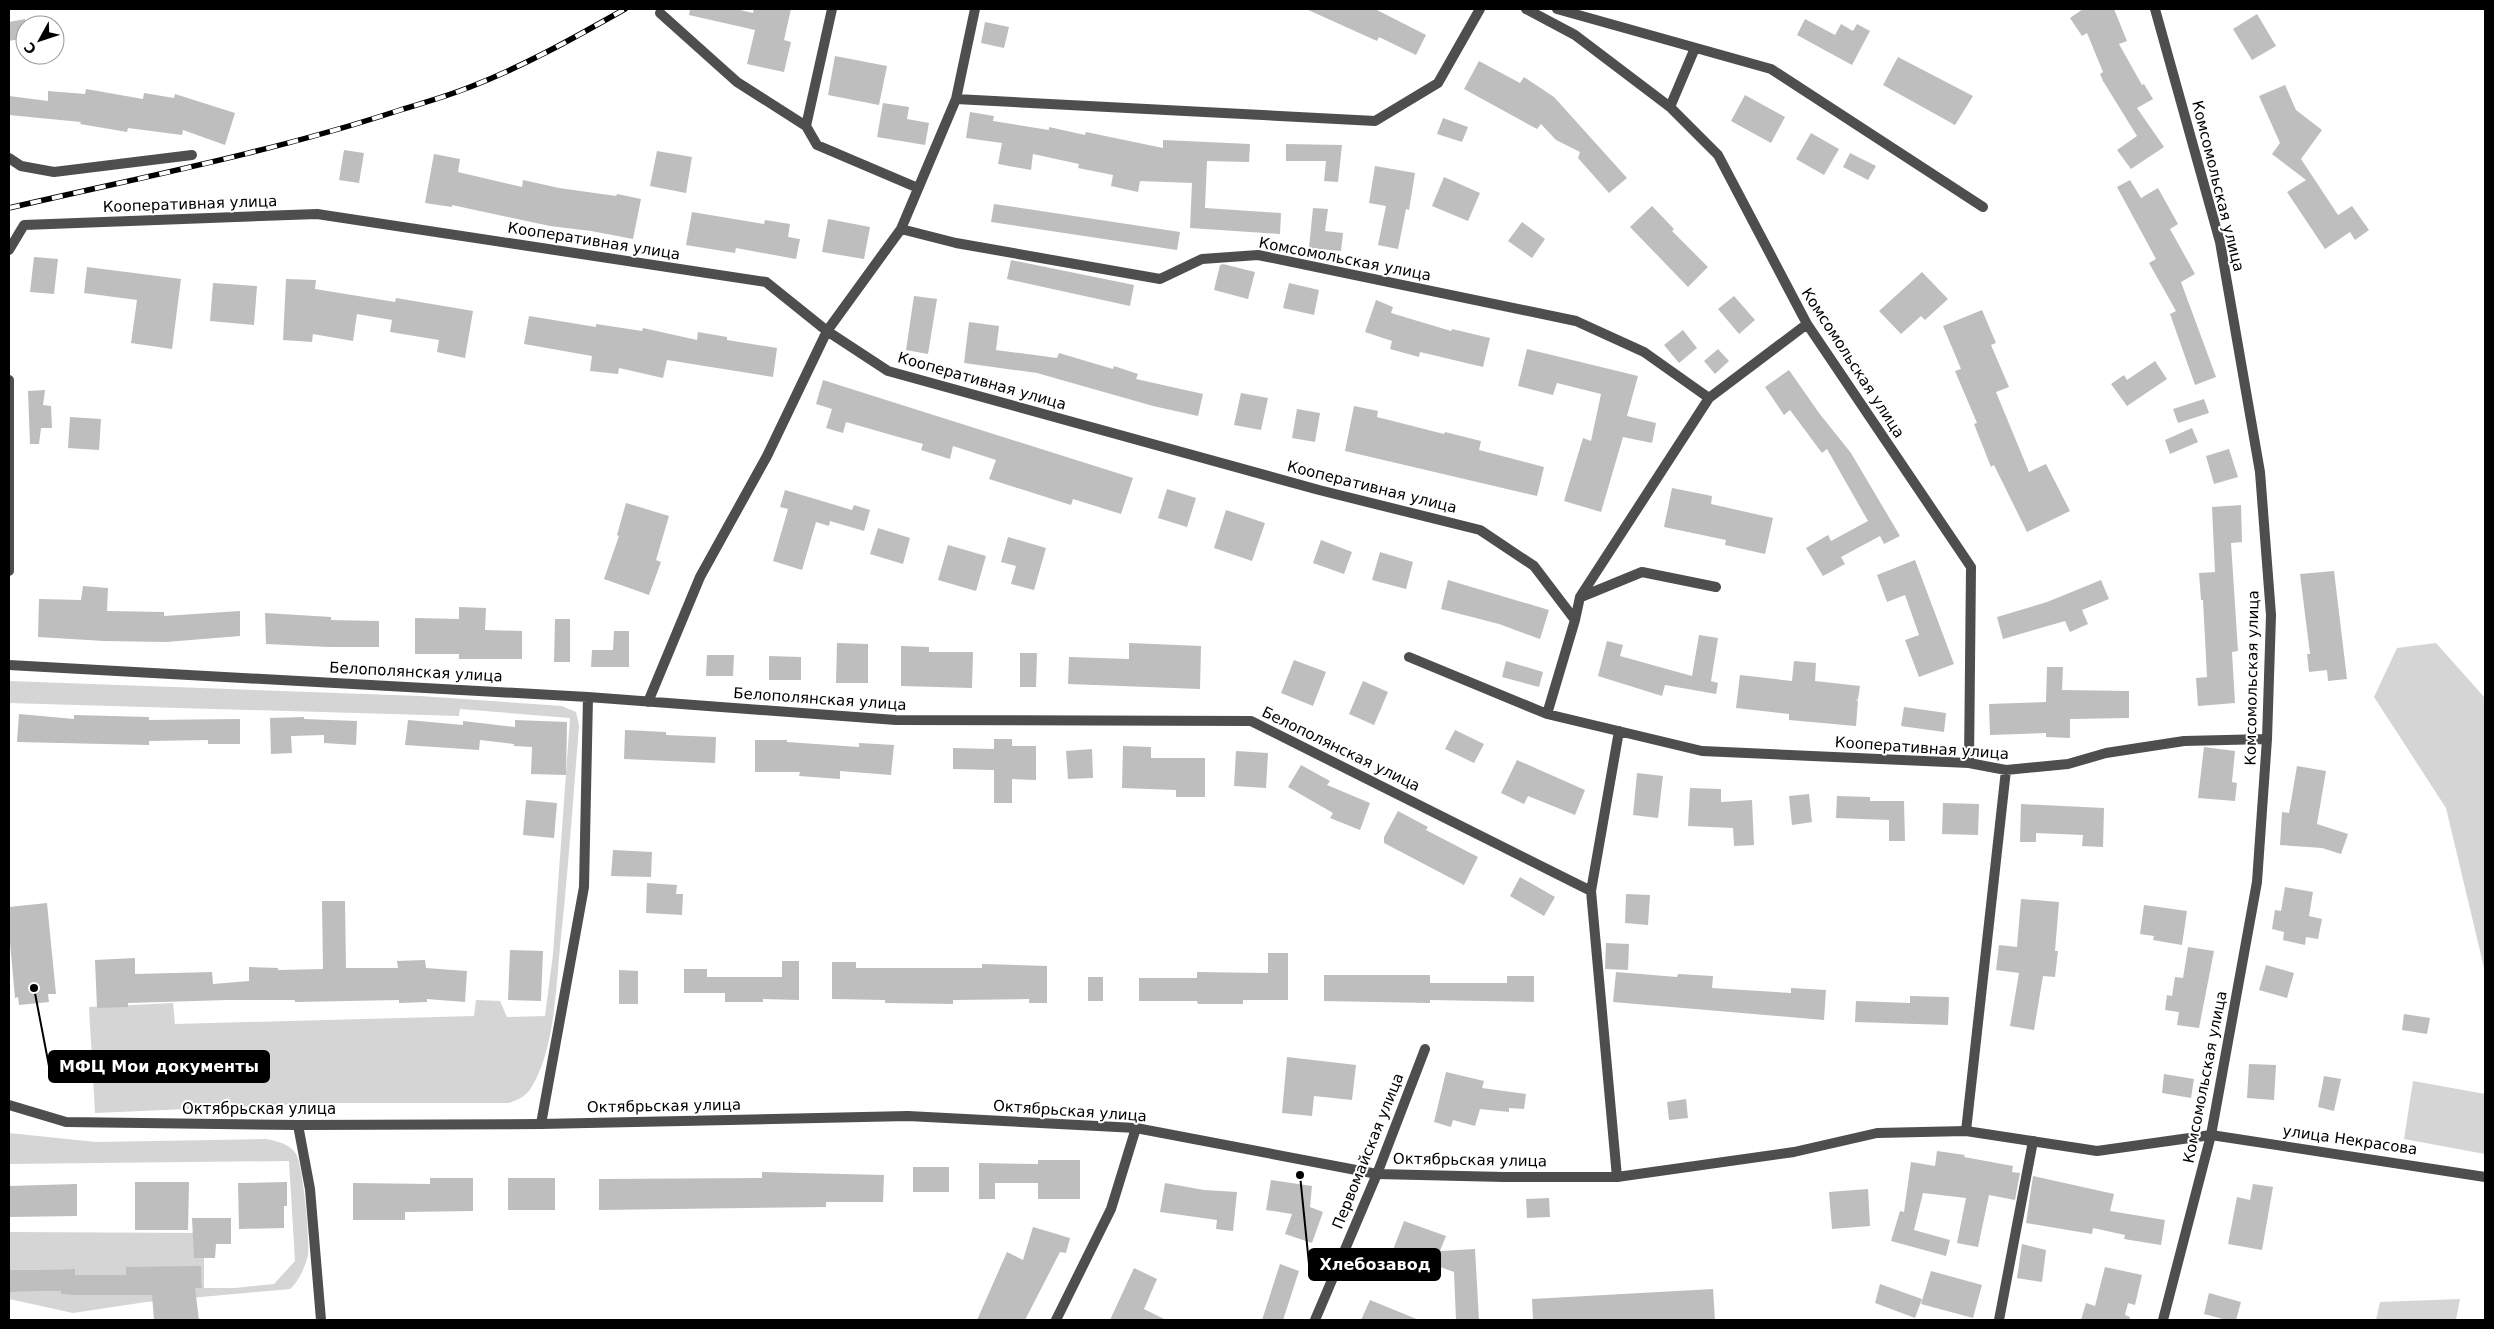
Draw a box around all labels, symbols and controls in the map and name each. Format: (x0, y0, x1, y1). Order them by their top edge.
north arrow (15, 15, 65, 65)
text: С (21, 39, 39, 57)
street label: Комсомольская улица (2188, 99, 2248, 273)
street label: Кооперативная улица (102, 192, 278, 216)
street label: Кооперативная улица (506, 218, 682, 264)
street label: Комсомольская улица (1257, 233, 1433, 285)
street label: Комсомольская улица (1798, 285, 1908, 441)
street label: Кооперативная улица (896, 348, 1068, 414)
street label: Кооперативная улица (1285, 457, 1459, 517)
street label: Комсомольская улица (2241, 590, 2263, 766)
street label: Белополянская улица (329, 658, 503, 686)
street label: Белополянская улица (733, 684, 907, 714)
street label: Белополянская улица (1259, 703, 1423, 795)
street label: Кооперативная улица (1834, 733, 2010, 763)
street label: Комсомольская улица (2179, 989, 2231, 1165)
callout: МФЦ Мои документы (49, 1051, 269, 1082)
text: МФЦ Мои документы (59, 1057, 259, 1076)
street label: Первомайская улица (1329, 1071, 1407, 1231)
street label: Октябрьская улица (587, 1096, 741, 1116)
street label: Октябрьская улица (992, 1097, 1148, 1125)
street label: Октябрьская улица (182, 1100, 336, 1118)
street label: улица Некрасова (2281, 1122, 2419, 1158)
street label: Октябрьская улица (1393, 1150, 1547, 1170)
callout: Хлебозавод (1309, 1249, 1440, 1280)
text: Хлебозавод (1319, 1255, 1431, 1274)

